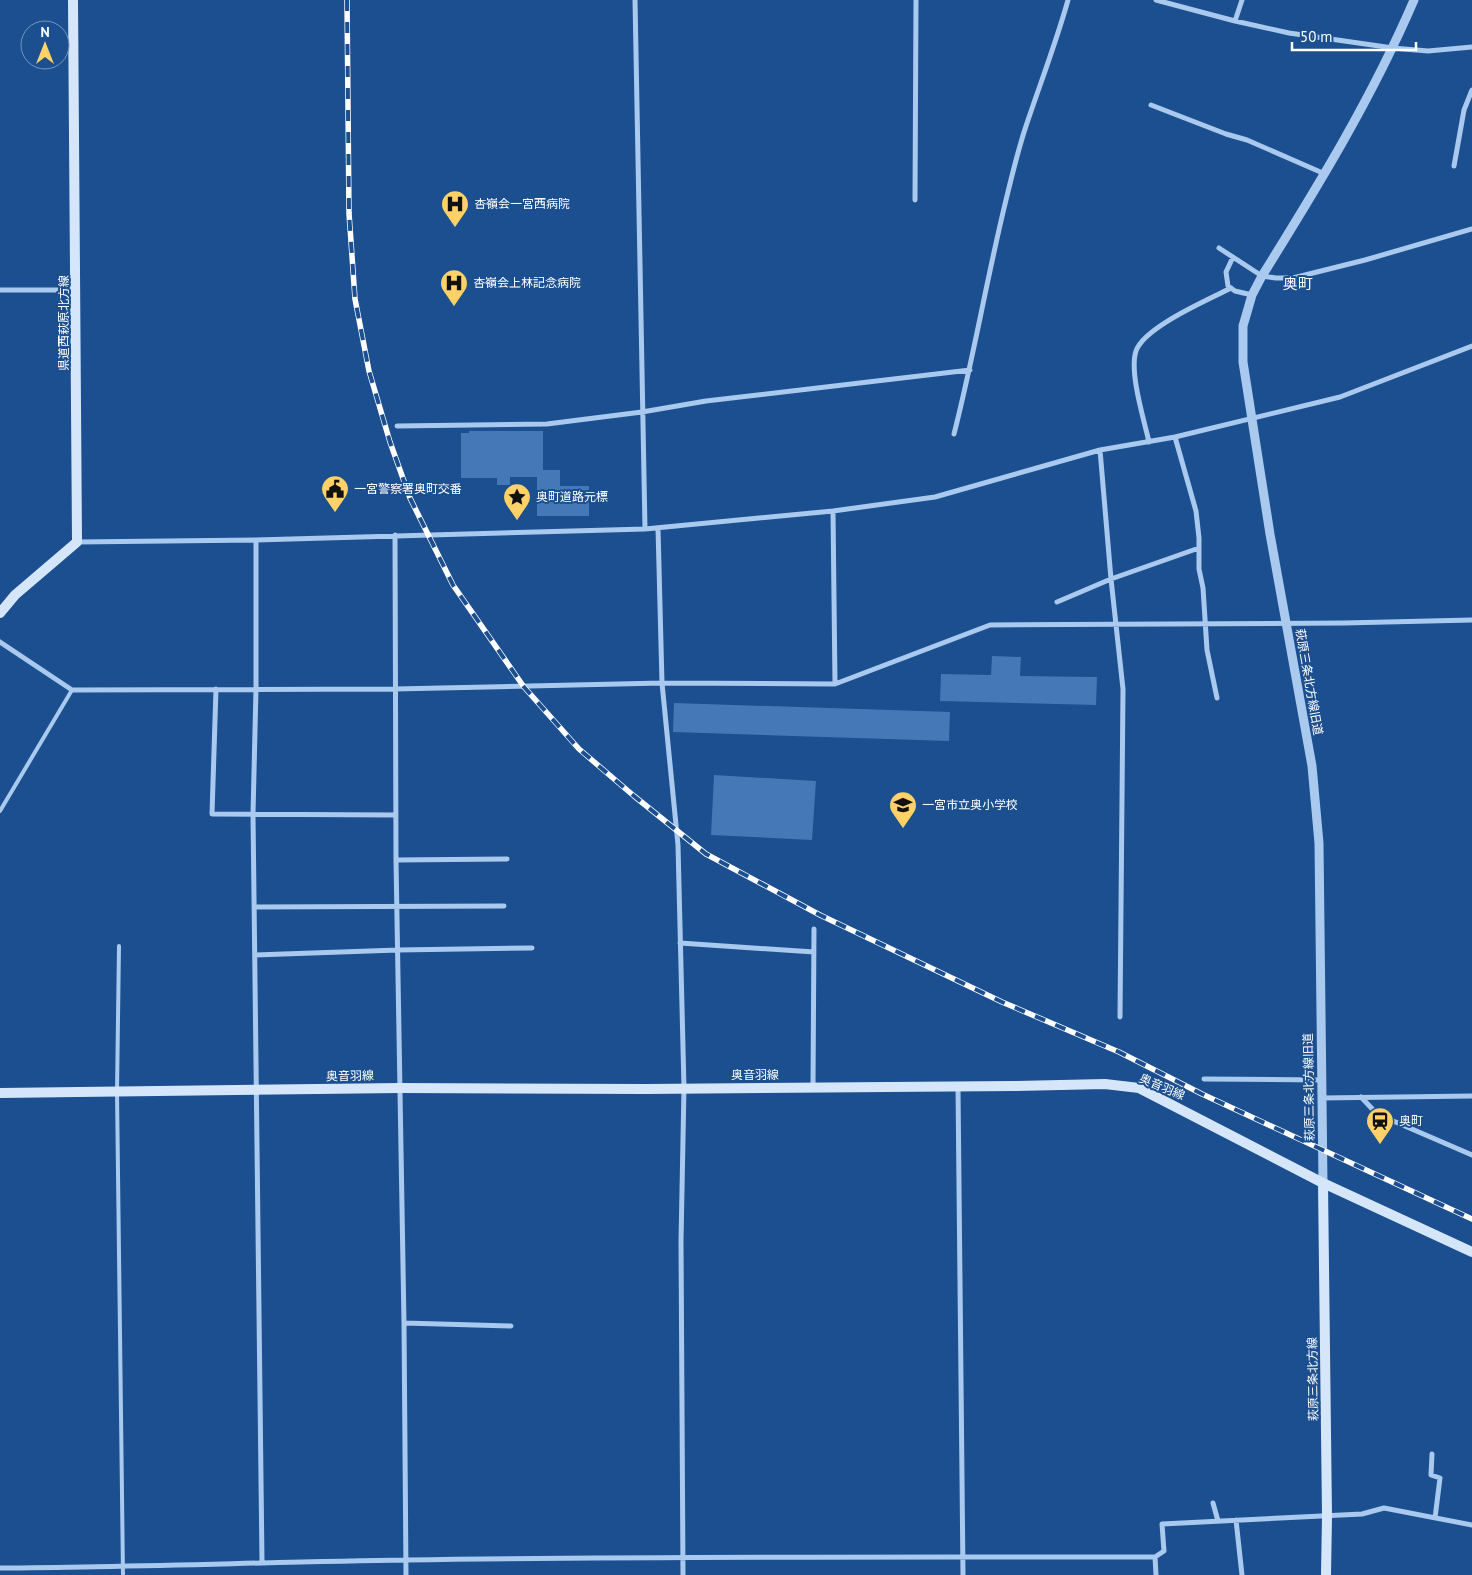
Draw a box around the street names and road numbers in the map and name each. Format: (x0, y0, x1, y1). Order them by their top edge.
street label: 県道西萩原北方線 (56, 275, 71, 371)
street label: 萩原三条北方線旧道 (1293, 627, 1326, 736)
street label: 萩原三条北方線旧道 (1300, 1033, 1317, 1141)
street label: 奥音羽線 (731, 1067, 779, 1082)
street label: 奥音羽線 (326, 1068, 374, 1083)
street label: 奥音羽線 (1137, 1070, 1187, 1103)
street label: 萩原三条北方線 (1304, 1337, 1321, 1421)

